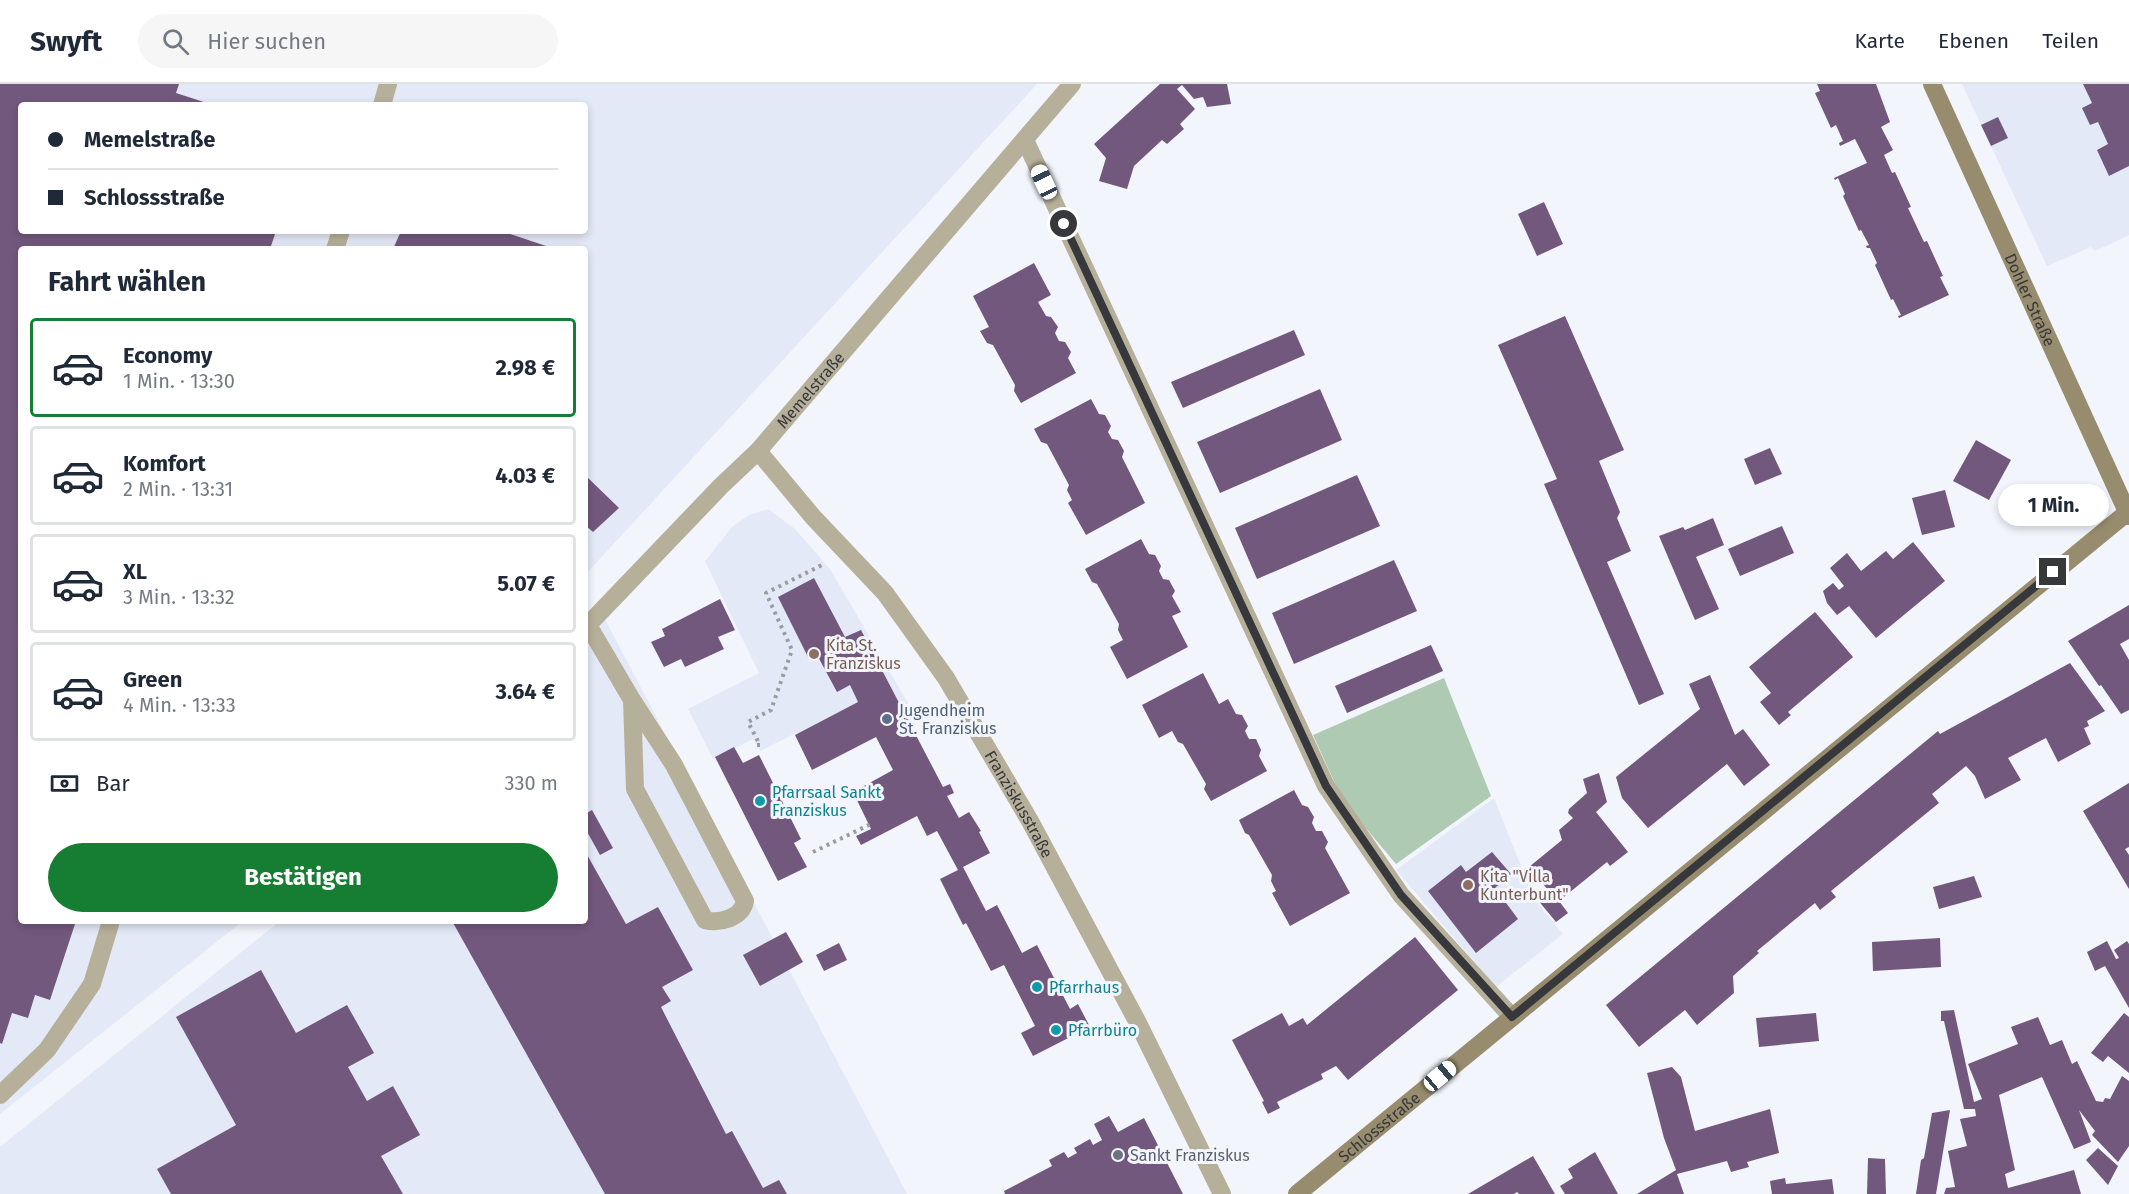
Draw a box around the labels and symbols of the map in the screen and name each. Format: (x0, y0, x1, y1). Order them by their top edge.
car (1028, 162, 1060, 202)
route start (1050, 210, 1077, 237)
street label: Dohler Straße (2001, 250, 2060, 349)
street label: Memelstraße (772, 348, 848, 432)
callout: 1 Min. (1998, 485, 2108, 527)
route end (2039, 558, 2066, 585)
place label: Kita St. Franziskus (826, 636, 901, 673)
marker: Kita St. Franziskus (807, 647, 821, 661)
place label: Jugendheim St. Franziskus (899, 701, 996, 738)
marker: Jugendheim St. Franziskus (880, 712, 894, 726)
street label: Franziskusstraße (981, 747, 1057, 861)
place label: Pfarrsaal Sankt Franziskus (772, 783, 881, 820)
marker: Pfarrsaal Sankt Franziskus (753, 794, 767, 808)
place label: Kita "Villa Kunterbunt" (1480, 867, 1569, 904)
marker: Kita "Villa Kunterbunt" (1461, 878, 1475, 892)
place label: Pfarrhaus (1049, 978, 1119, 997)
marker: Pfarrhaus (1030, 980, 1044, 994)
place label: Pfarrbüro (1068, 1021, 1137, 1040)
marker: Pfarrbüro (1049, 1023, 1063, 1037)
car (1420, 1058, 1460, 1094)
street label: Schlossstraße (1334, 1088, 1424, 1166)
place label: Sankt Franziskus (1130, 1146, 1250, 1165)
marker: Sankt Franziskus (1111, 1148, 1125, 1162)

